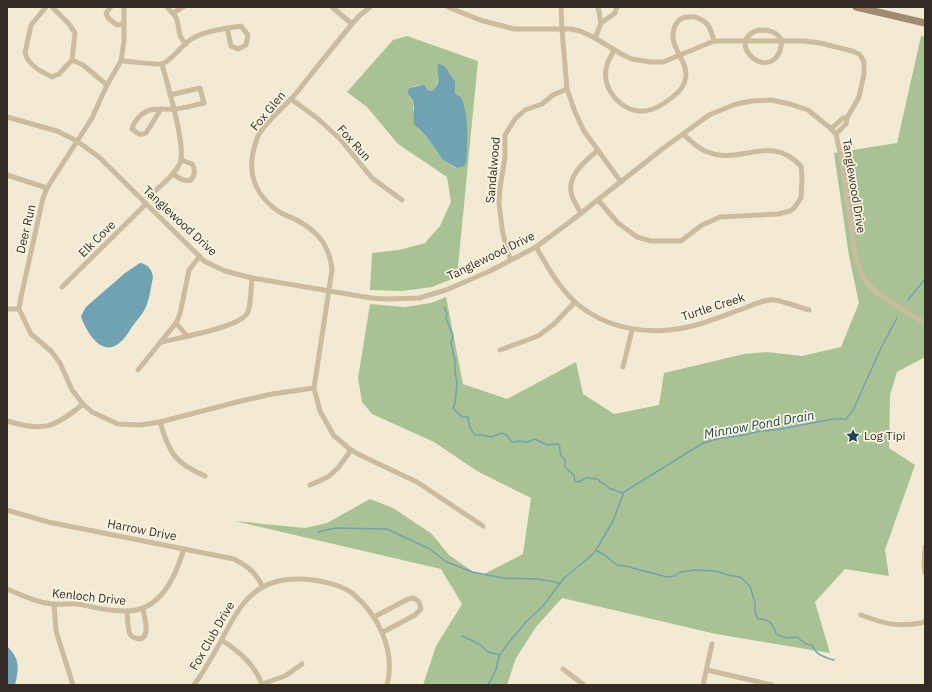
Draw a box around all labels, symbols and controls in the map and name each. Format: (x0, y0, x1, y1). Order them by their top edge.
street label: Fox Glen (247, 88, 288, 133)
street label: Fox Run (334, 122, 374, 164)
street label: Sandalwood (482, 136, 503, 204)
street label: Tanglewood Drive (840, 138, 869, 235)
street label: Tanglewood Drive (140, 183, 221, 259)
street label: Deer Run (13, 203, 38, 255)
street label: Elk Cove (75, 217, 118, 260)
street label: Tanglewood Drive (445, 228, 537, 283)
street label: Turtle Creek (679, 289, 747, 324)
water label: Minnow Pond Drain (703, 406, 816, 443)
place icon: Log Tipi (845, 428, 861, 444)
place label: Log Tipi (864, 428, 906, 443)
street label: Harrow Drive (106, 515, 178, 544)
street label: Kenloch Drive (51, 585, 127, 608)
street label: Fox Club Drive (186, 598, 238, 673)

